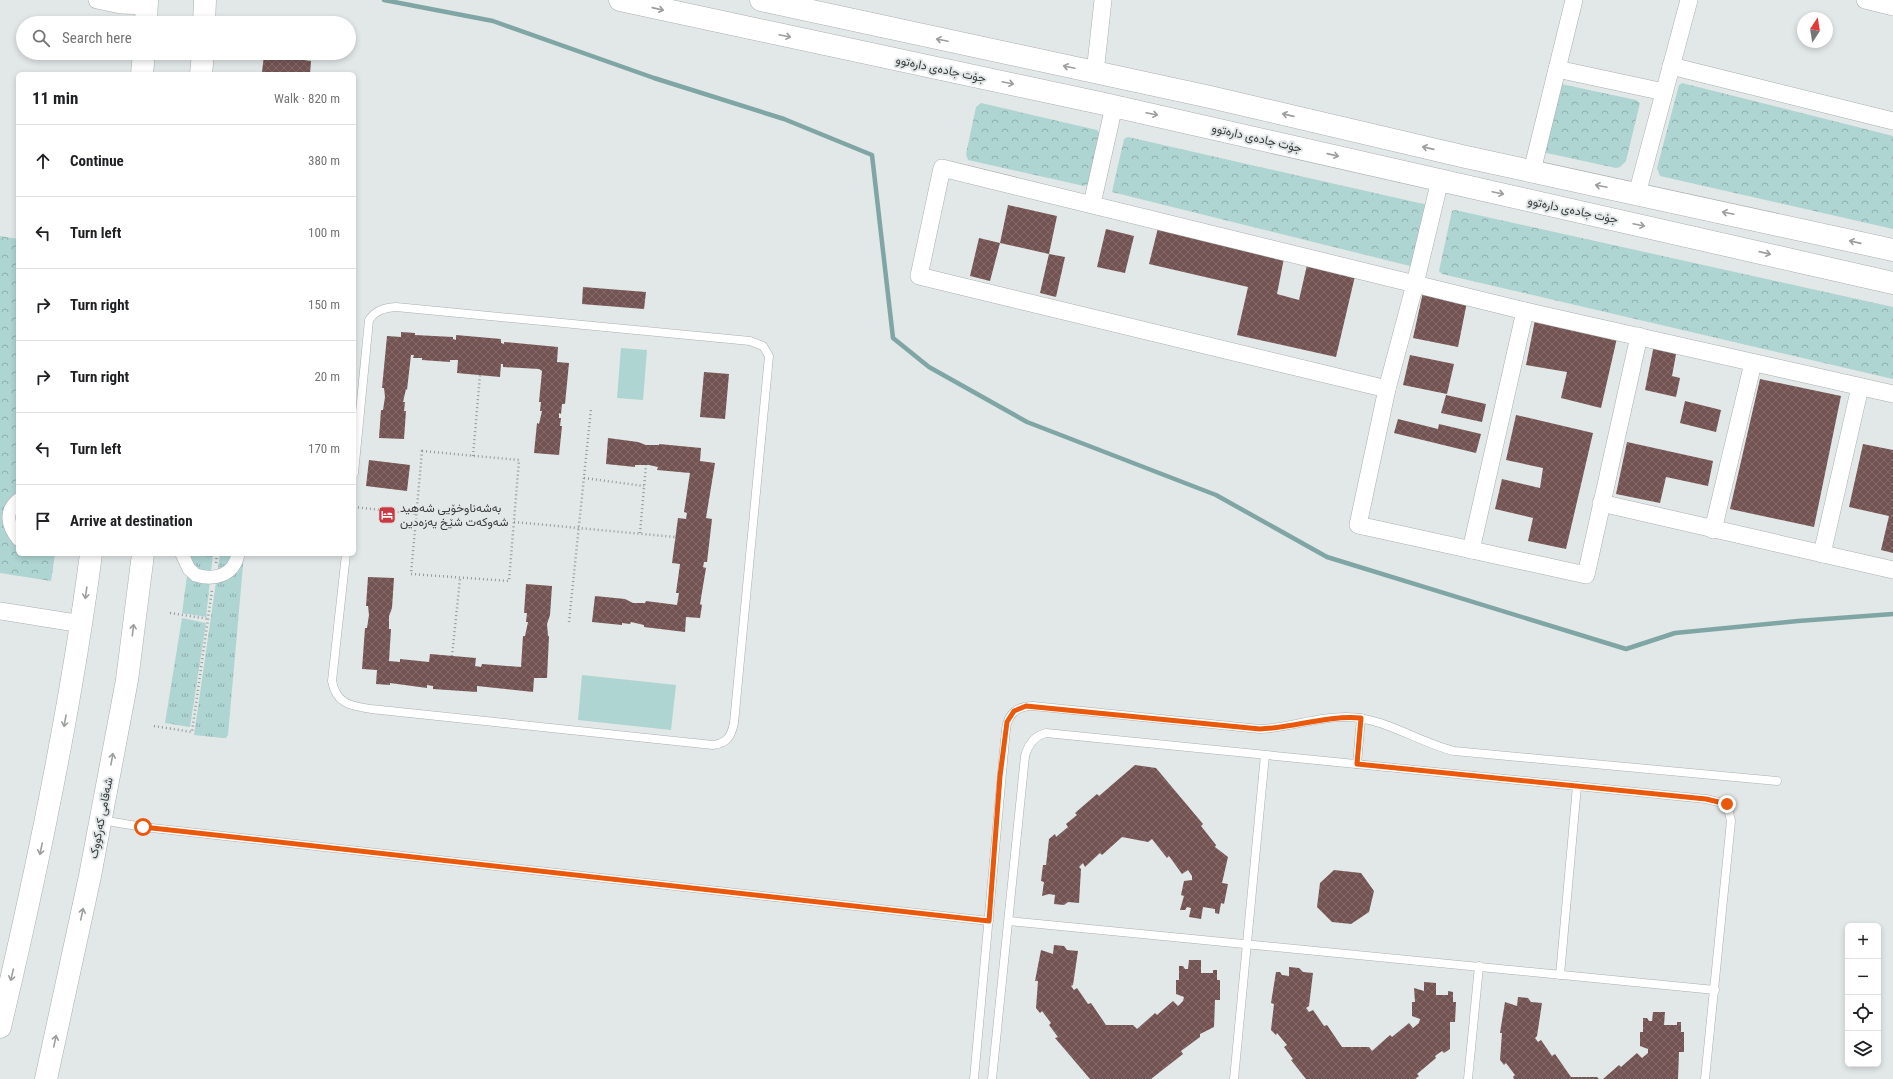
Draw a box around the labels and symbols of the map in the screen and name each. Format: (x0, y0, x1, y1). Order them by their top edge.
one-way arrow (651, 5, 664, 13)
north arrow (1797, 12, 1833, 48)
one-way arrow (778, 32, 791, 40)
one-way arrow (936, 35, 949, 43)
street label: جۆت جادەی دارەتوو (894, 53, 987, 86)
one-way arrow (1063, 63, 1076, 71)
one-way arrow (1001, 79, 1014, 87)
one-way arrow (1145, 111, 1158, 119)
one-way arrow (1282, 111, 1295, 119)
street label: جۆت جادەی دارەتوو (1210, 121, 1303, 156)
one-way arrow (1422, 143, 1435, 151)
one-way arrow (1327, 152, 1340, 160)
one-way arrow (1595, 181, 1608, 189)
one-way arrow (1491, 190, 1504, 198)
street label: جۆت جادەی دارەتوو (1526, 194, 1619, 227)
one-way arrow (1722, 209, 1735, 217)
one-way arrow (1632, 221, 1645, 229)
one-way arrow (1849, 237, 1862, 245)
one-way arrow (1758, 250, 1771, 258)
place label: بەشەناوخۆیی شەهید شەوکەت شێخ یەزەدین (400, 501, 509, 531)
hotel icon: بەشەناوخۆیی شەهید شەوکەت شێخ یەزەدین (377, 505, 397, 525)
one-way arrow (82, 586, 90, 599)
one-way arrow (129, 624, 137, 637)
one-way arrow (61, 714, 69, 727)
one-way arrow (108, 753, 116, 766)
street label: شەقامی کەرکووک (86, 776, 117, 860)
route end (1718, 795, 1736, 813)
route start (134, 818, 152, 836)
one-way arrow (36, 842, 44, 855)
one-way arrow (78, 908, 86, 921)
one-way arrow (8, 969, 16, 982)
one-way arrow (51, 1035, 59, 1048)

